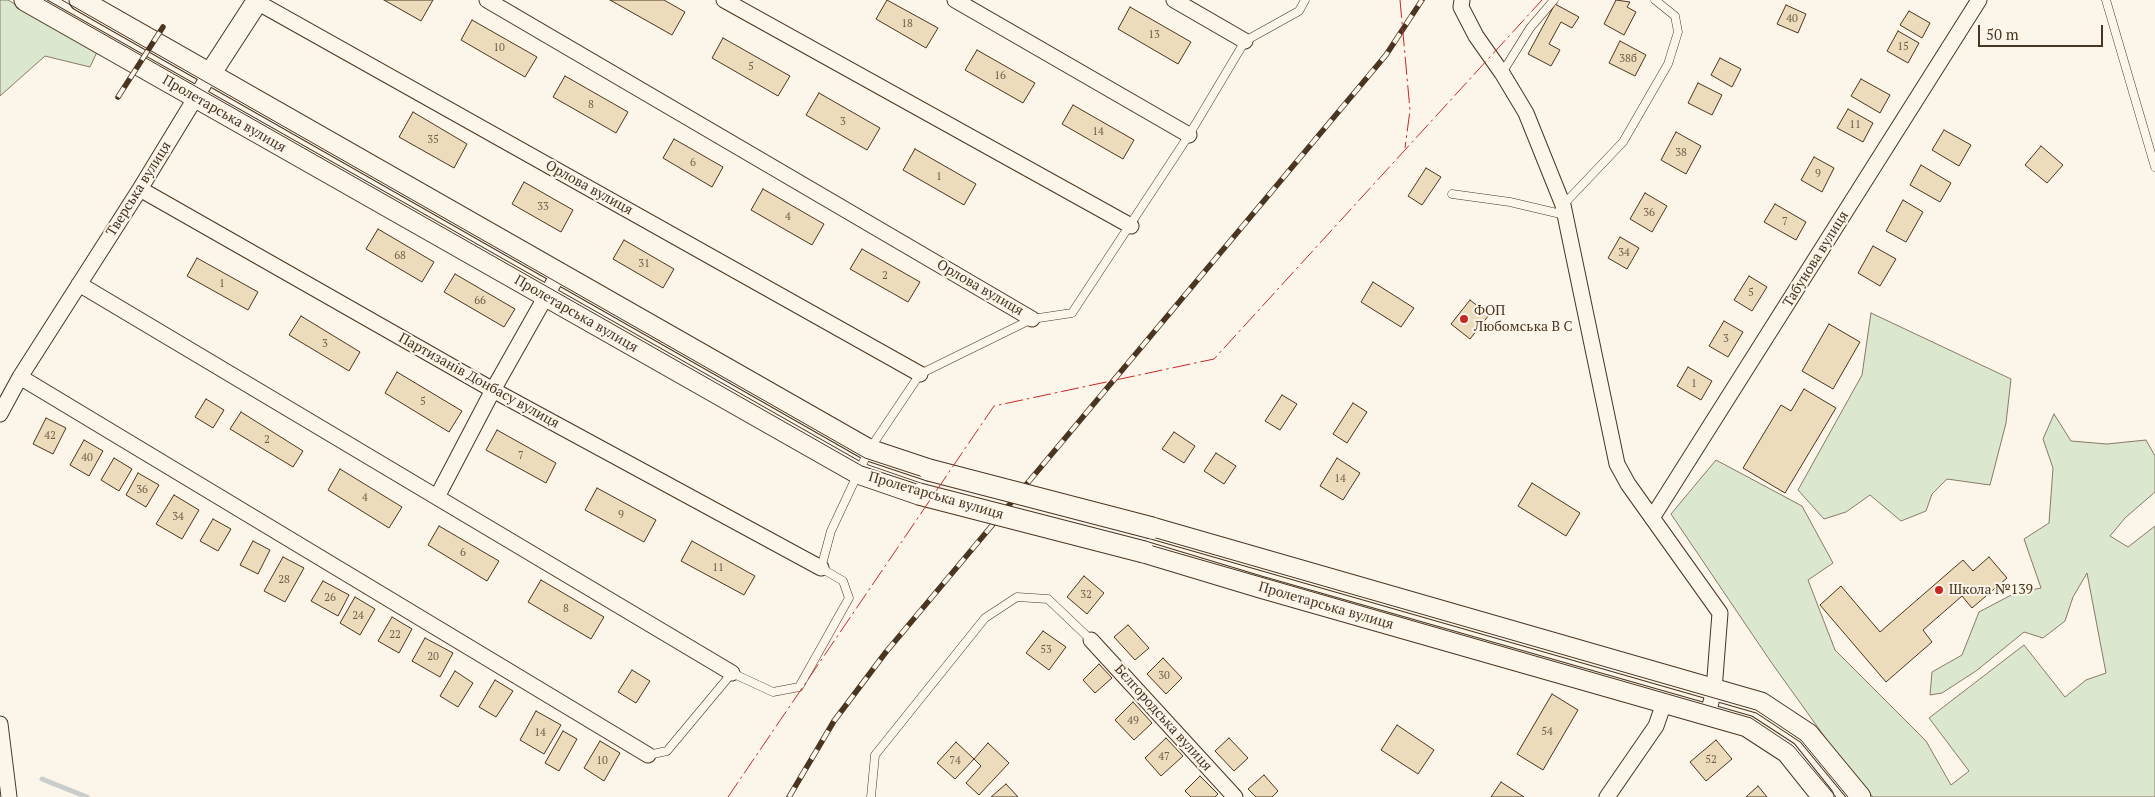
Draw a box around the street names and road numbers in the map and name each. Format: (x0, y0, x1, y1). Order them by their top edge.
street label: Пролетарська вулиця (159, 72, 289, 156)
street label: Тверська вулиця (103, 138, 175, 240)
street label: Орлова вулиця (542, 157, 636, 219)
street label: Табунова вулиця (1780, 208, 1852, 310)
street label: Орлова вулиця (934, 256, 1026, 320)
street label: Пролетарська вулиця (511, 272, 641, 356)
street label: Партизанів Донбасу вулиця (396, 330, 562, 432)
street label: Пролетарська вулиця (866, 469, 1006, 523)
street label: Пролетарська вулиця (1256, 579, 1396, 633)
street label: Бєлгородська вулиця (1111, 661, 1215, 775)

